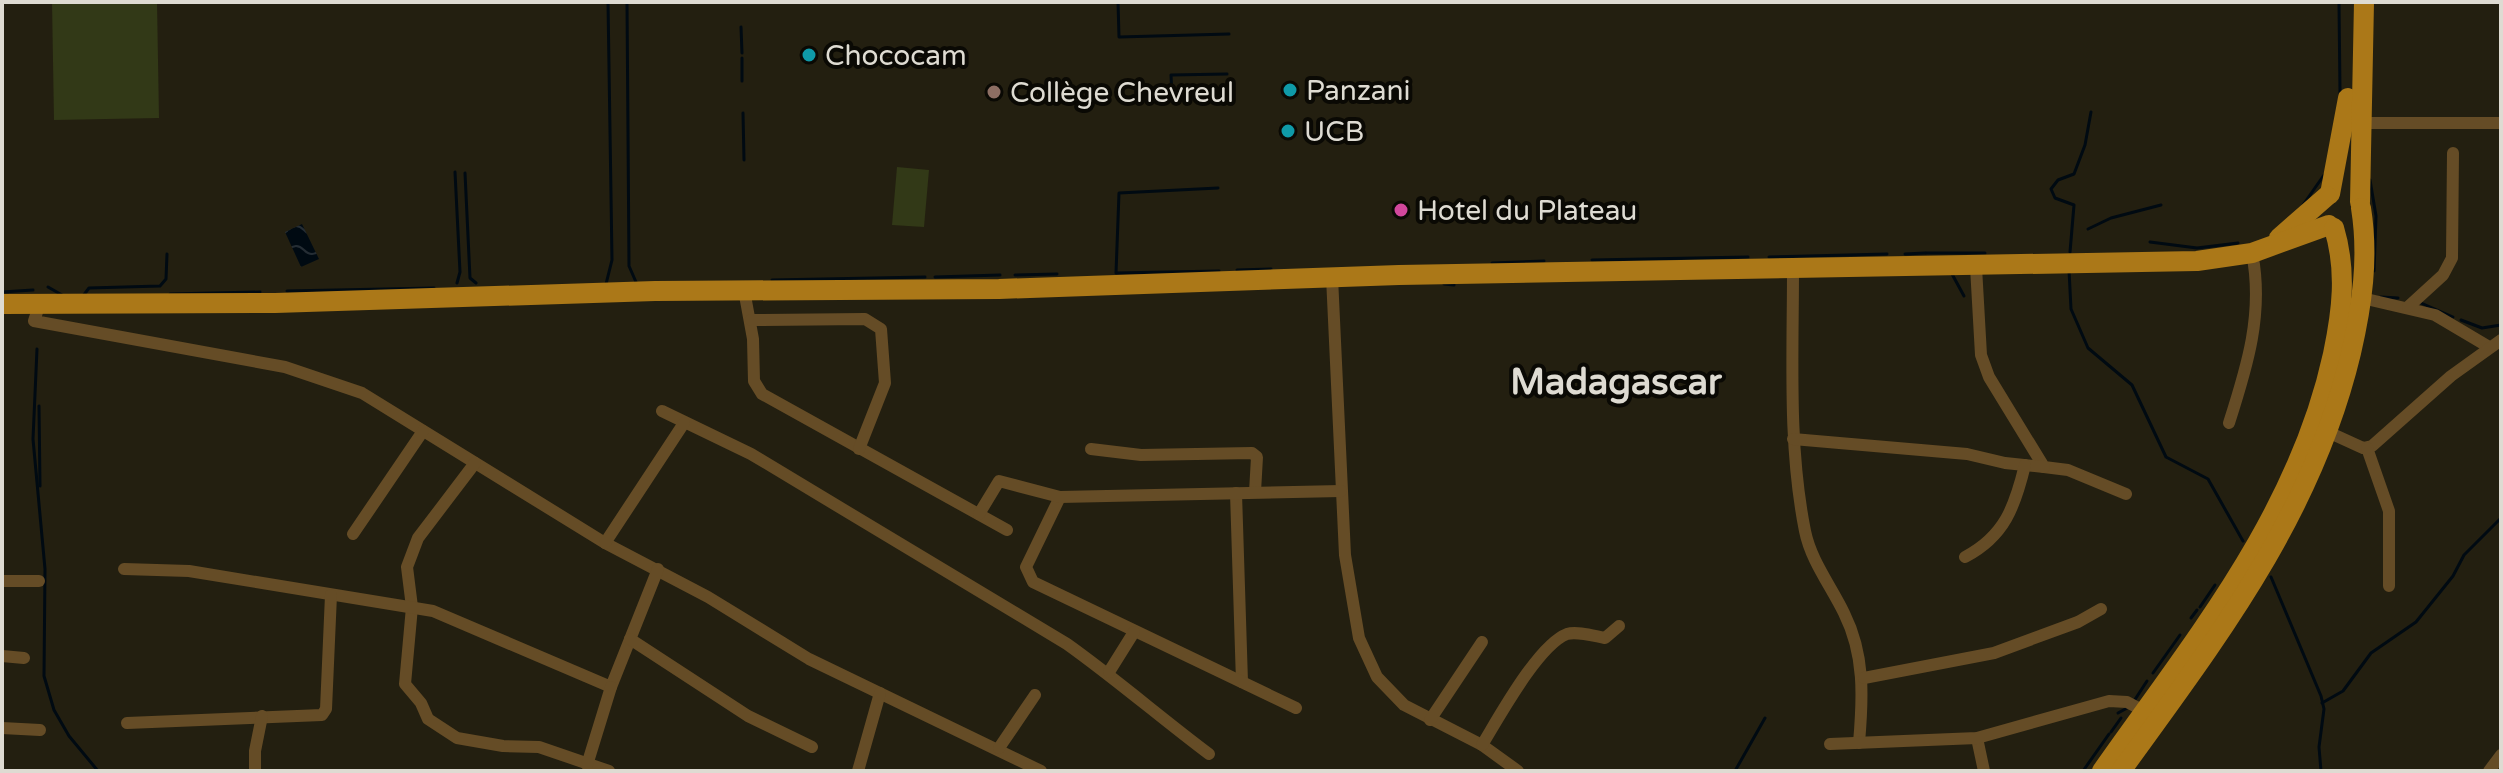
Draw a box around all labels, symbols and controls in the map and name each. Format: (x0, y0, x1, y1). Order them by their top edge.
place label: Chococam (825, 39, 967, 73)
marker: Chococam (800, 46, 818, 64)
place label: Panzani (1306, 74, 1411, 108)
place label: Collège Chevreul (1010, 76, 1234, 110)
marker: Panzani (1281, 81, 1299, 99)
marker: Collège Chevreul (985, 83, 1003, 101)
place label: UCB (1304, 115, 1364, 149)
marker: UCB (1279, 122, 1297, 140)
place label: Hotel du Plateau (1417, 194, 1637, 228)
marker: Hotel du Plateau (1392, 201, 1410, 219)
district label: Madagascar (1510, 361, 1723, 404)

